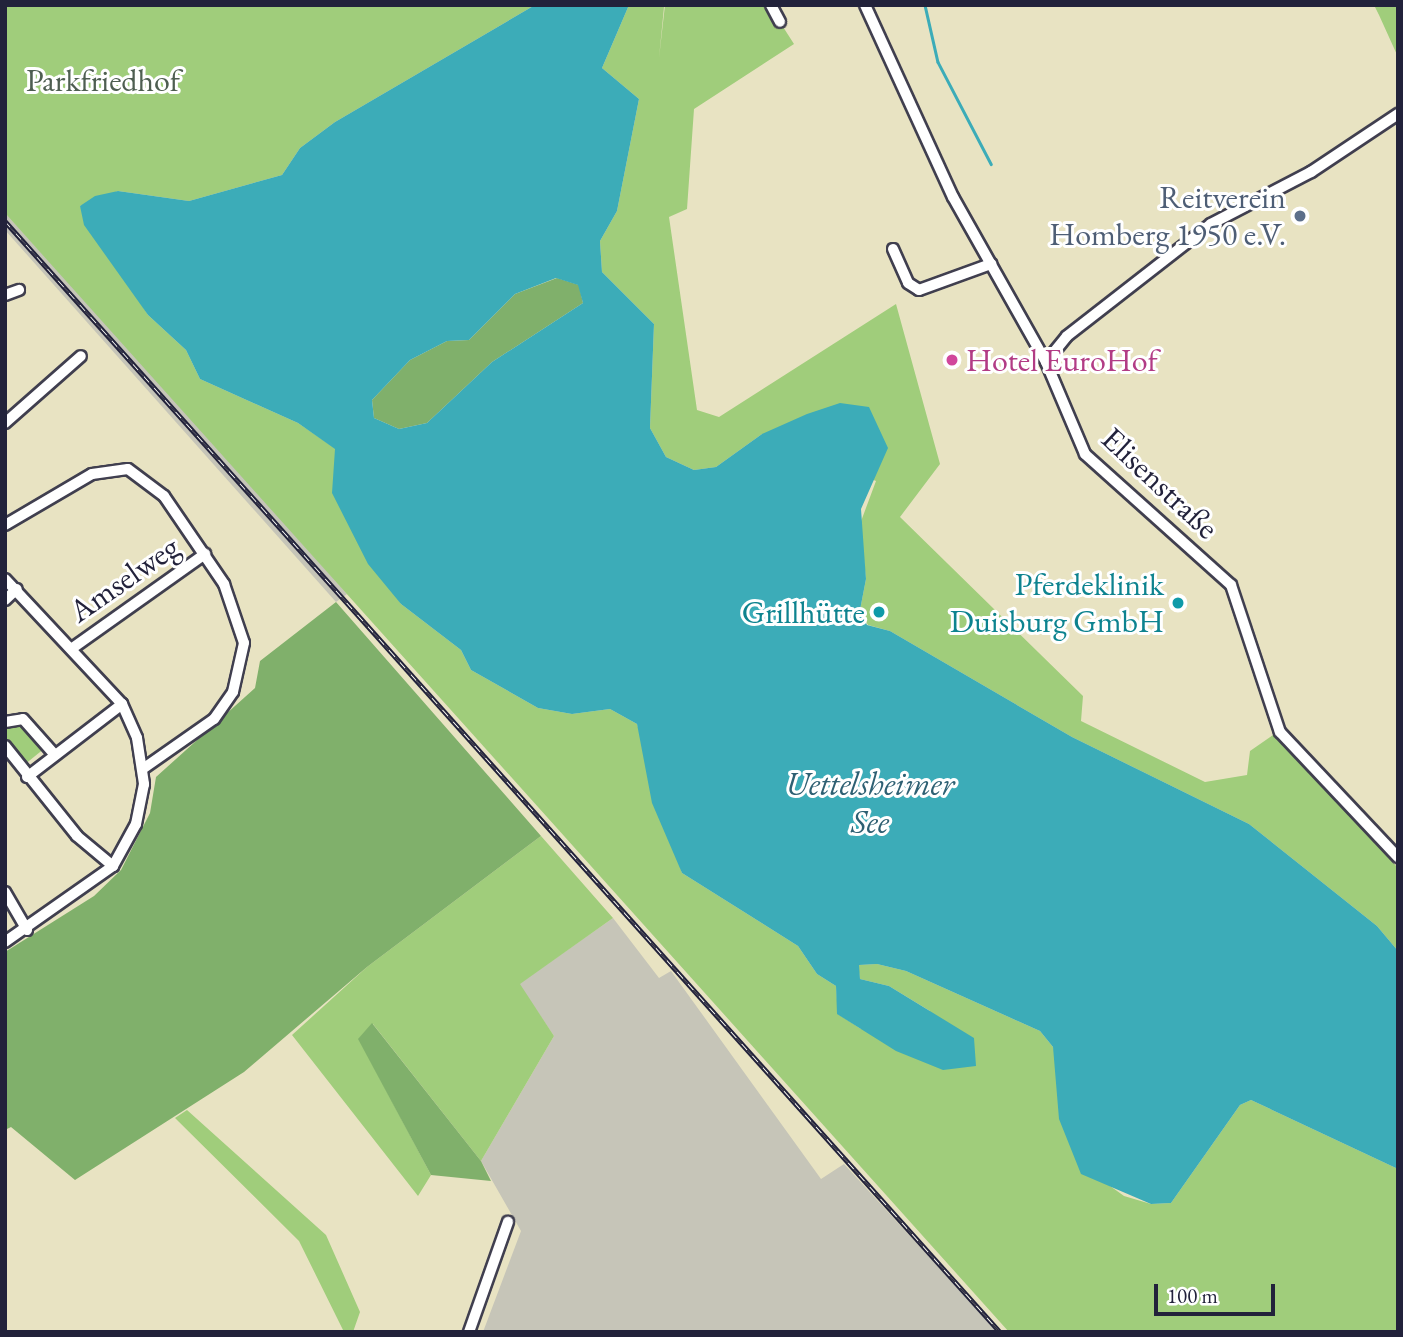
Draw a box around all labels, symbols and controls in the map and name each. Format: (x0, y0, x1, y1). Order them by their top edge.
park label: Parkfriedhof (26, 61, 180, 99)
place label: Reitverein Homberg 1950 e.V. (1049, 179, 1286, 254)
marker: Reitverein Homberg 1950 e.V. (1292, 208, 1308, 224)
place label: Hotel EuroHof (966, 341, 1158, 379)
marker: Hotel EuroHof (944, 352, 960, 368)
street label: Elisenstraße (1094, 419, 1226, 547)
street label: Amselweg (62, 527, 186, 631)
place label: Pferdeklinik Duisburg GmbH (950, 566, 1164, 641)
place label: Grillhütte (742, 593, 865, 631)
marker: Pferdeklinik Duisburg GmbH (1170, 595, 1186, 611)
marker: Grillhütte (871, 604, 887, 620)
water label: Uettelsheimer See (786, 764, 954, 842)
scale bar (1158, 1270, 1279, 1314)
text: 100 m (1167, 1282, 1218, 1309)

